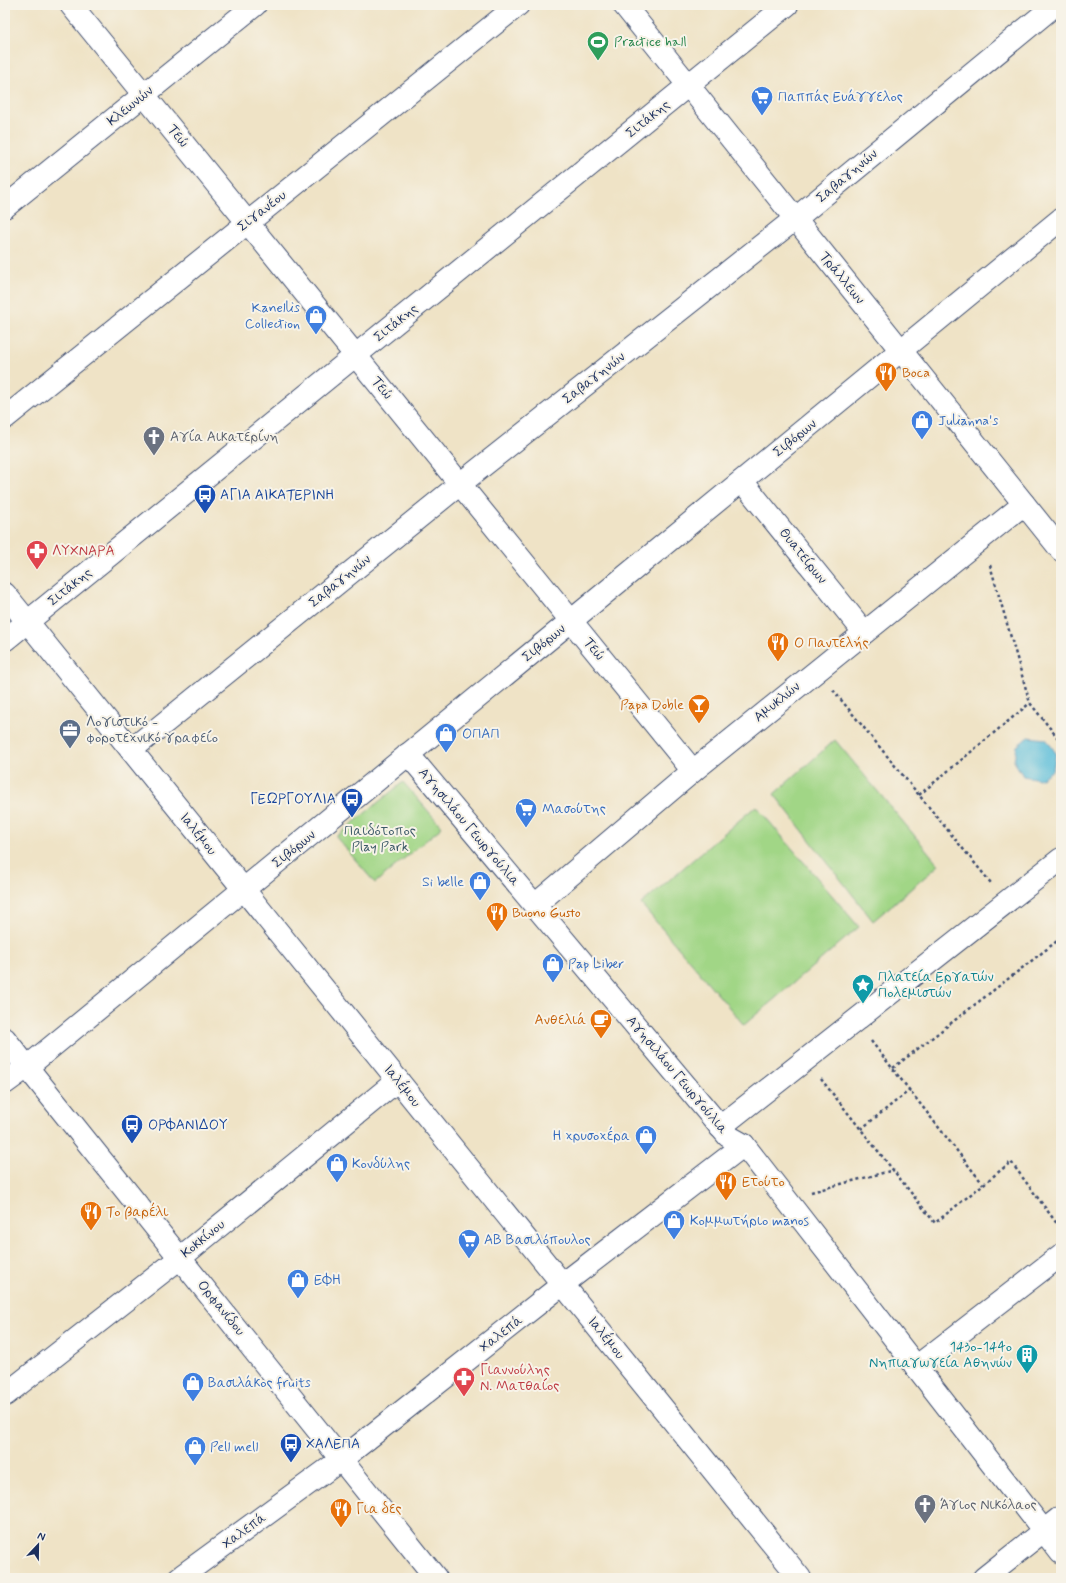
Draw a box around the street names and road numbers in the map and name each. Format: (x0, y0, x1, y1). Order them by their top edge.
street label: Κλεωνών (103, 82, 157, 130)
street label: Σιτάκης (622, 96, 674, 142)
street label: Τεώ (163, 121, 193, 151)
street label: Σαβαγηνών (813, 145, 881, 207)
street label: Σιγανέου (233, 186, 290, 236)
street label: Τράλλεων (815, 248, 869, 308)
street label: Σιτάκης (370, 300, 422, 346)
street label: Σαβαγηνών (559, 348, 629, 408)
street label: Τεώ (367, 373, 397, 403)
street label: Σιβόρων (770, 415, 820, 461)
street label: Θυατείρων (775, 524, 831, 588)
street label: Σαβαγηνών (305, 550, 375, 612)
street label: Σιτάκης (44, 564, 96, 610)
street label: Σιβόρων (519, 620, 569, 666)
street label: Τεώ (579, 634, 609, 664)
street label: Αμυκλών (750, 678, 804, 726)
street label: Αγησιλάου Γεωργούλια (414, 764, 524, 890)
street label: Ιαλέμου (175, 808, 221, 859)
street label: Σιβόρων (269, 826, 319, 872)
street label: Αγησιλάου Γεωργούλια (622, 1012, 732, 1138)
street label: Ιαλέμου (379, 1060, 425, 1111)
street label: Κοκκίνου (177, 1216, 229, 1262)
street label: Ορφανίδου (193, 1276, 249, 1340)
street label: Χαλεπά (476, 1311, 526, 1356)
street label: Ιαλέμου (583, 1312, 629, 1363)
street label: Χαλεπά (219, 1509, 270, 1553)

